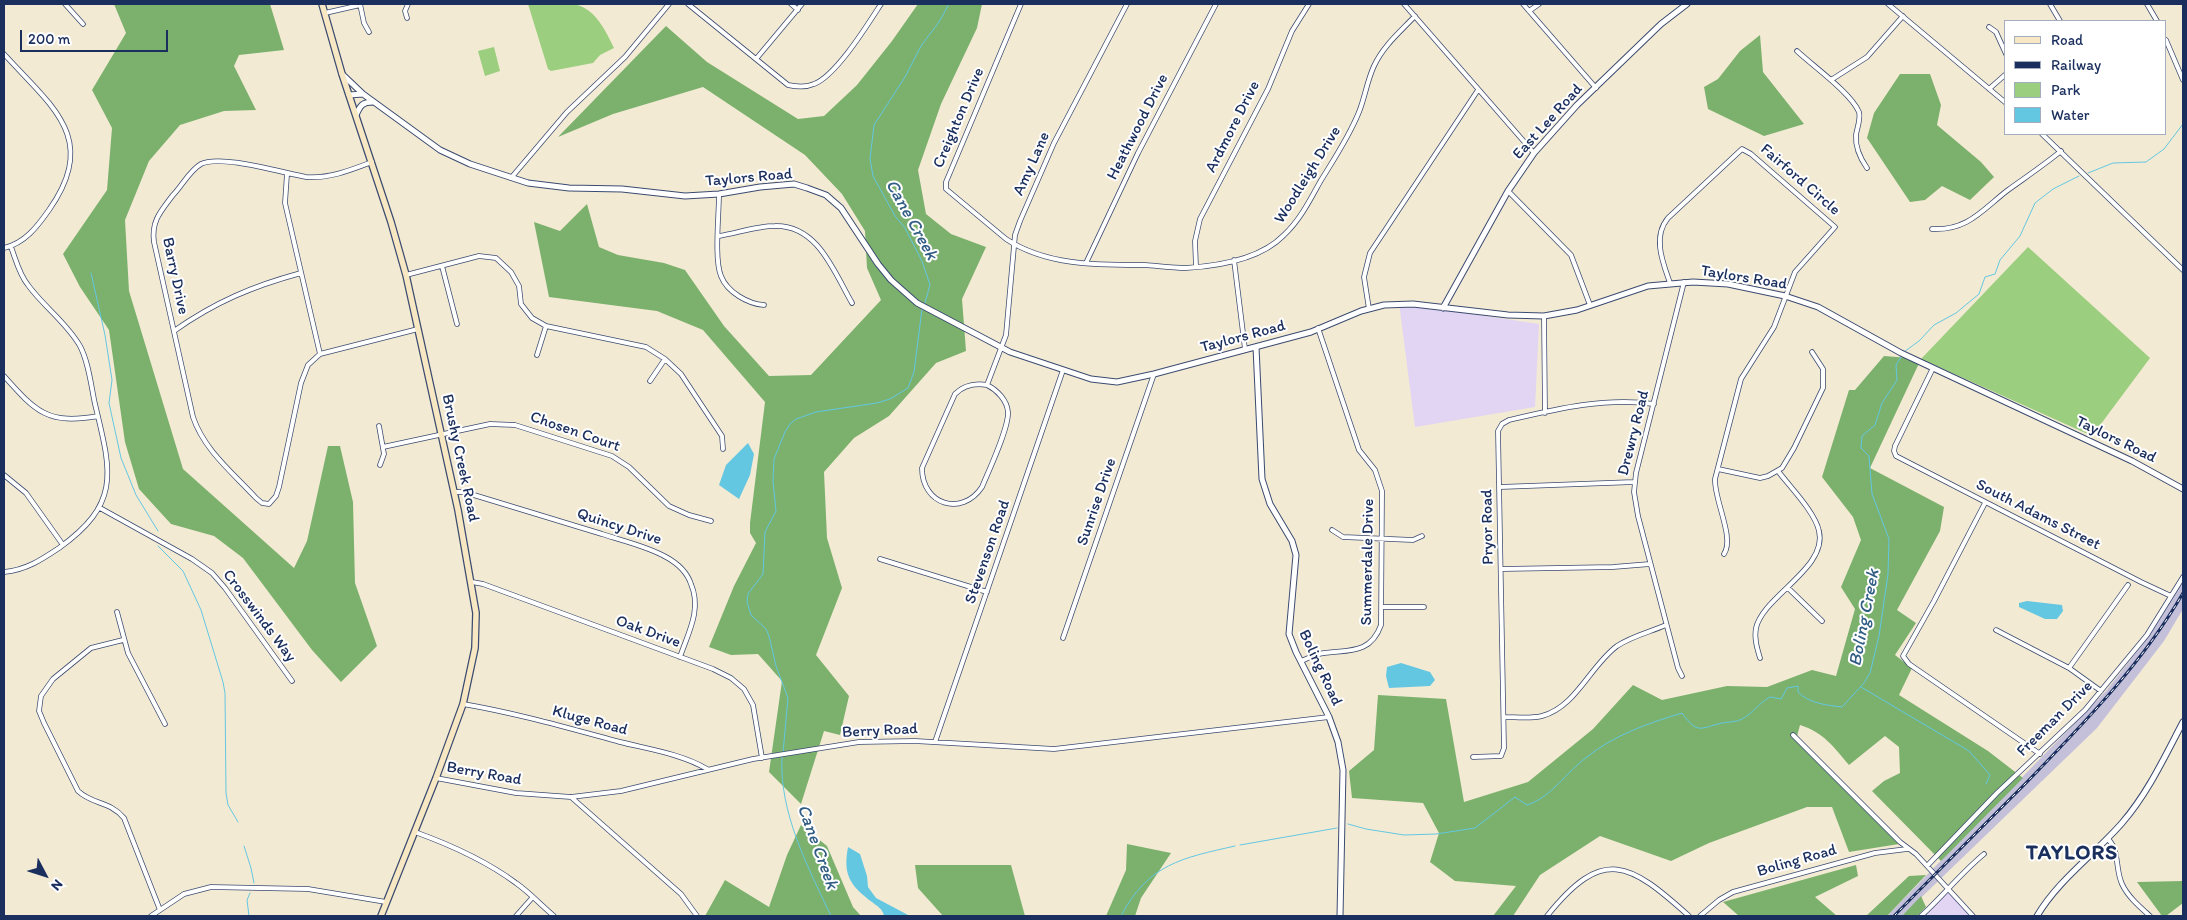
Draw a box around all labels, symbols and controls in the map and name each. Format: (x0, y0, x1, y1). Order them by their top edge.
scale bar (22, 20, 170, 52)
legend (2004, 20, 2167, 135)
text: 200 m (28, 30, 70, 48)
text: Road (2051, 31, 2083, 49)
text: Railway (2051, 56, 2101, 74)
street label: Creighton Drive (929, 65, 989, 171)
street label: Heathwood Drive (1103, 71, 1173, 183)
street label: Ardmore Drive (1202, 78, 1264, 176)
street label: East Lee Road (1509, 80, 1587, 164)
text: Park (2051, 81, 2081, 99)
text: Water (2051, 106, 2089, 124)
street label: Woodleigh Drive (1270, 123, 1346, 227)
street label: Amy Lane (1009, 129, 1055, 199)
street label: Fairford Circle (1756, 140, 1844, 220)
street label: Taylors Road (705, 165, 793, 191)
water label: Cane Creek (880, 176, 942, 264)
street label: Barry Drive (157, 236, 193, 316)
street label: Taylors Road (1699, 262, 1789, 294)
street label: Taylors Road (1198, 316, 1288, 358)
street label: Drewry Road (1614, 388, 1654, 478)
street label: Brushy Creek Road (437, 392, 483, 524)
street label: Chosen Court (527, 408, 623, 456)
street label: Taylors Road (2073, 412, 2159, 468)
street label: Sunrise Drive (1073, 456, 1121, 548)
street label: South Adams Street (1973, 475, 2103, 555)
street label: Pryor Road (1478, 489, 1498, 565)
street label: Stevenson Road (961, 498, 1015, 606)
street label: Summerdale Drive (1357, 498, 1379, 626)
street label: Quincy Drive (574, 504, 664, 550)
street label: Crosswinds Way (218, 566, 300, 666)
water label: Boling Creek (1845, 568, 1885, 668)
street label: Oak Drive (613, 611, 683, 653)
street label: Boling Road (1294, 627, 1346, 709)
street label: Freeman Drive (2013, 677, 2097, 761)
street label: Kluge Road (550, 702, 630, 740)
street label: Berry Road (842, 719, 918, 743)
street label: Berry Road (445, 758, 523, 790)
water label: Cane Creek (792, 802, 842, 892)
street label: Boling Road (1755, 840, 1839, 882)
district label: TAYLORS (2024, 841, 2120, 867)
north arrow (20, 850, 70, 900)
text: N (47, 876, 66, 894)

